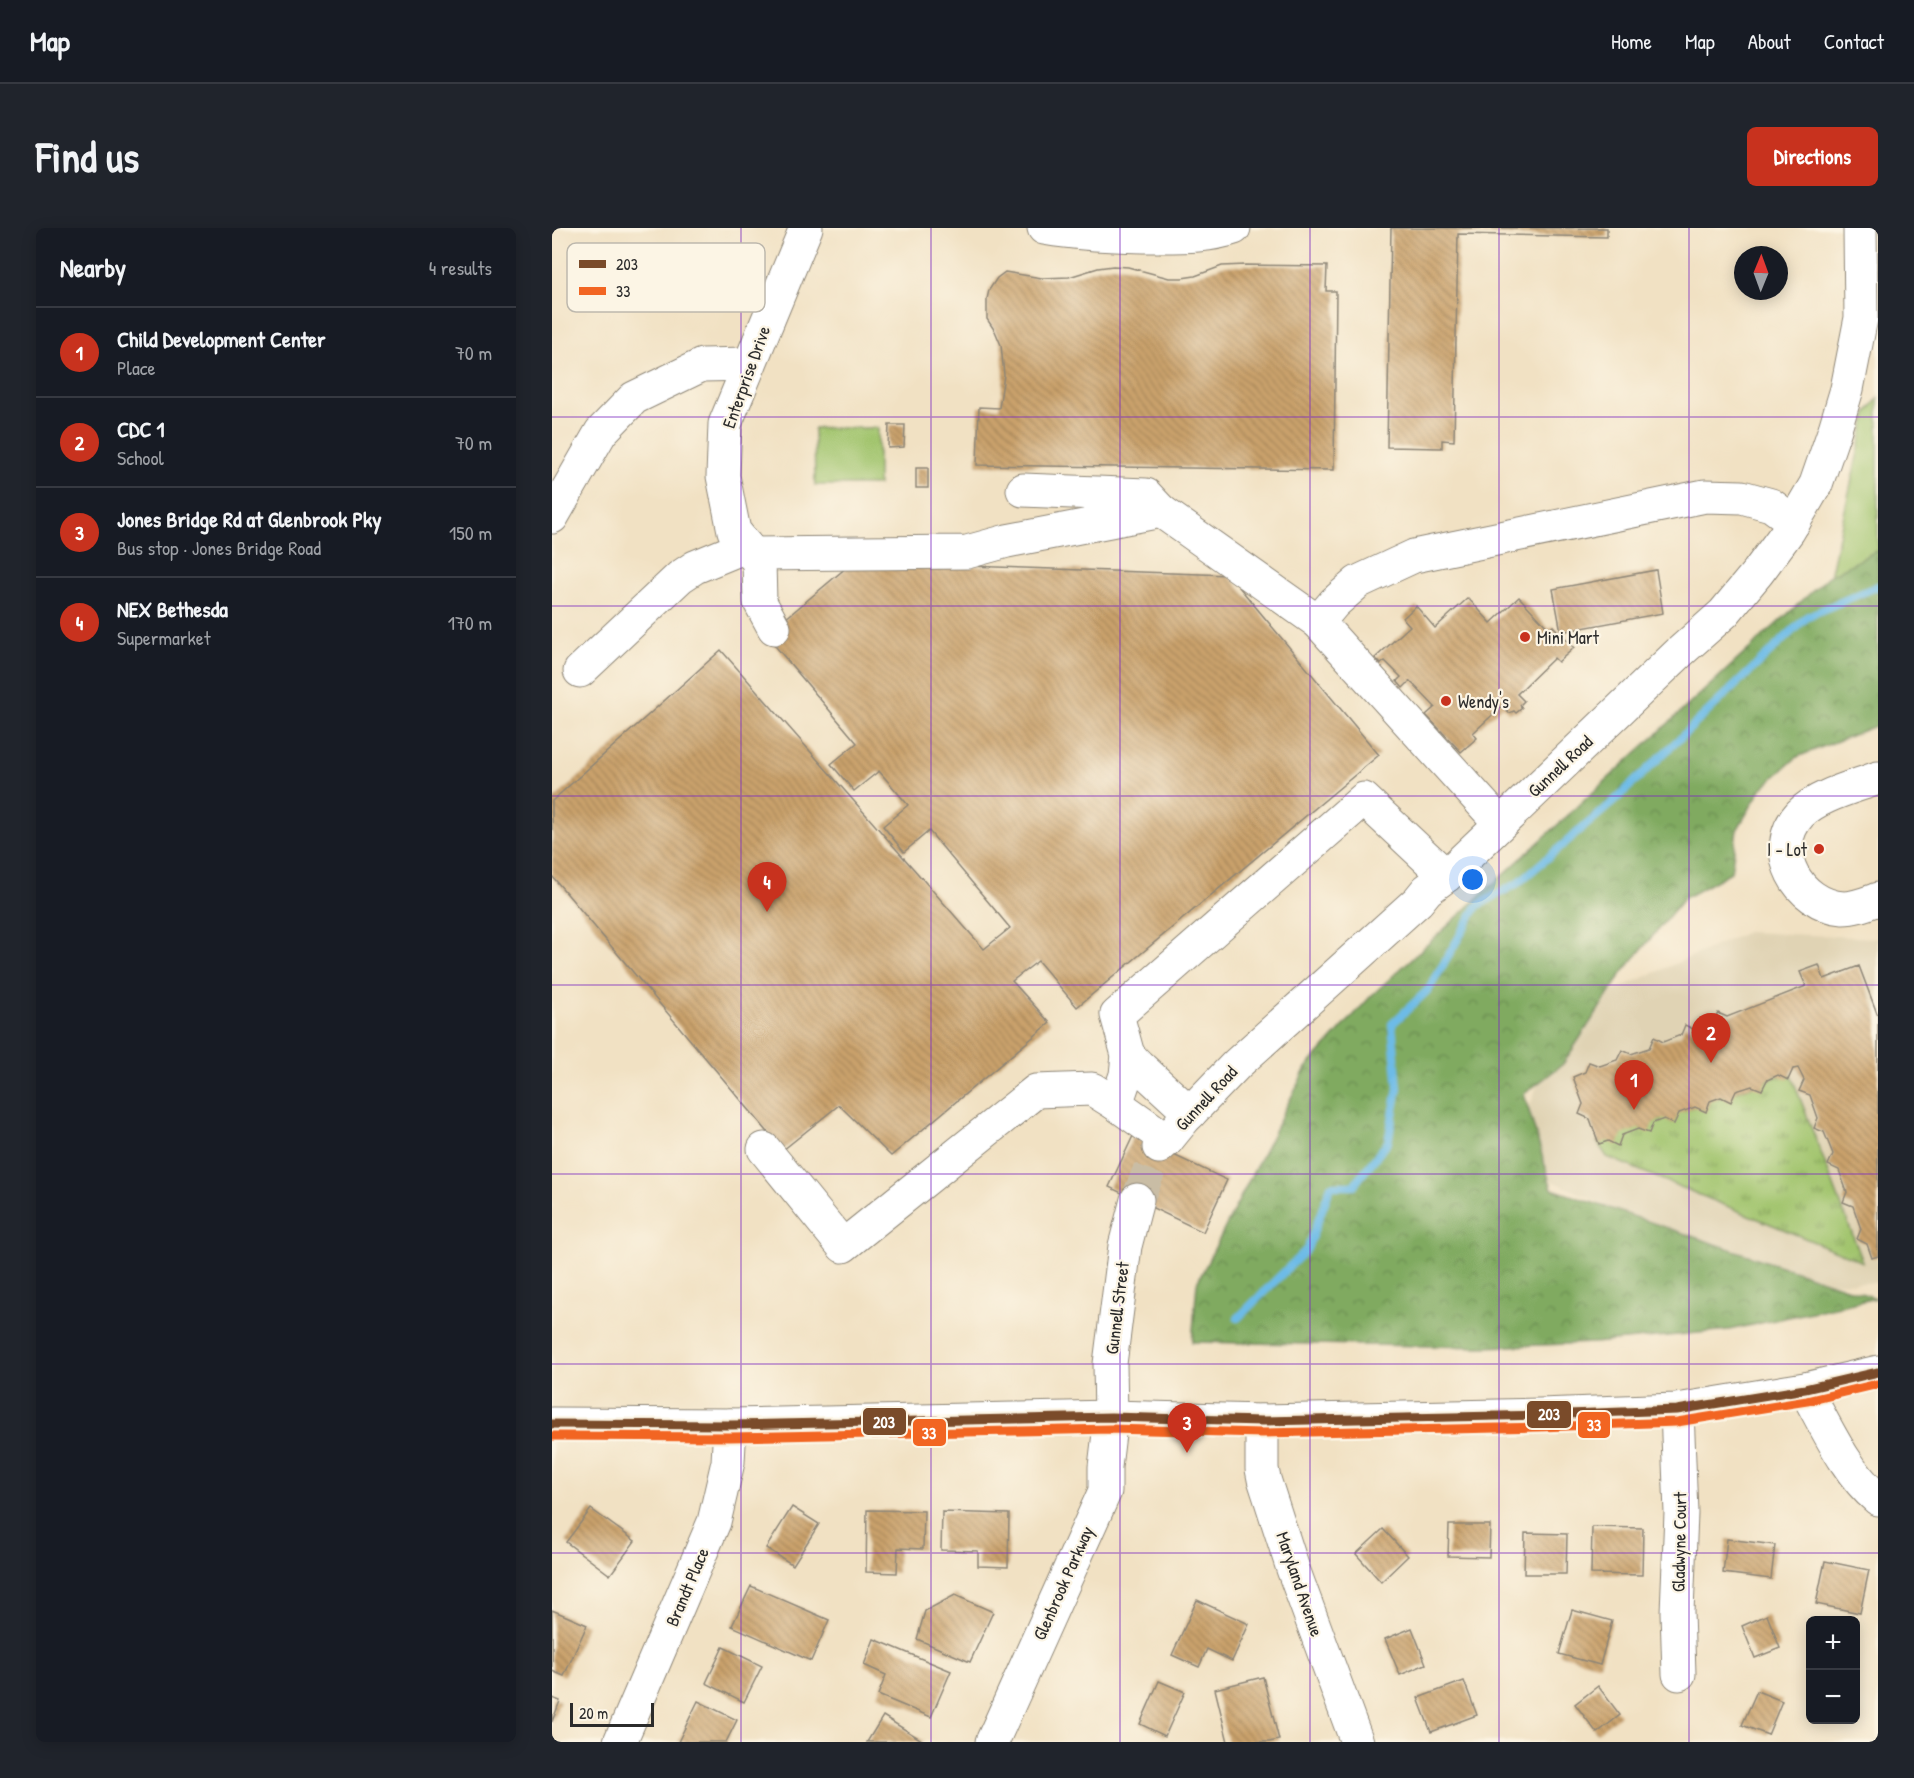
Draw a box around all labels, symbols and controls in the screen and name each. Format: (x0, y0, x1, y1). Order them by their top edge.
text: Map (30, 22, 70, 60)
text: Home (1611, 27, 1652, 56)
text: Map (1685, 27, 1715, 56)
text: About (1748, 27, 1791, 56)
text: Contact (1824, 27, 1884, 56)
button: Directions (1747, 127, 1878, 186)
text: Find us (36, 128, 139, 185)
legend (567, 243, 765, 312)
north arrow (1734, 246, 1788, 300)
text: Nearby (60, 250, 126, 285)
text: 203 (616, 253, 638, 275)
text: 4 results (429, 254, 492, 281)
text: 33 (616, 280, 630, 302)
street label: Enterprise Drive (716, 322, 776, 432)
text: Child Development Center (117, 324, 325, 354)
text: 1 (76, 339, 83, 366)
text: 70 m (455, 339, 492, 366)
text: Place (117, 354, 156, 381)
text: CDC 1 (117, 414, 165, 444)
text: 2 (75, 429, 84, 456)
text: 70 m (455, 429, 492, 456)
text: School (117, 444, 164, 471)
text: Jones Bridge Rd at Glenbrook Pky (117, 504, 381, 534)
text: 3 (75, 519, 84, 546)
text: 150 m (449, 519, 492, 546)
text: Bus stop · Jones Bridge Road (117, 534, 321, 561)
text: NEX Bethesda (117, 594, 228, 624)
text: 4 (76, 609, 83, 636)
text: 170 m (448, 609, 492, 636)
text: Supermarket (117, 624, 211, 651)
place label: Mini Mart (1537, 625, 1600, 650)
marker: Mini Mart (1518, 630, 1532, 644)
place label: Wendy's (1458, 689, 1509, 714)
marker: Wendy's (1439, 694, 1453, 708)
street label: Gunnell Road (1522, 729, 1598, 803)
place label: I - Lot (1767, 837, 1808, 862)
marker: I - Lot (1812, 842, 1826, 856)
pin: 4 (748, 862, 786, 912)
your location (1458, 865, 1487, 894)
pin: 2 (1692, 1014, 1730, 1063)
street label: Gunnell Road (1169, 1060, 1243, 1136)
pin: 1 (1614, 1060, 1654, 1110)
street label: Gunnell Street (1099, 1259, 1135, 1356)
line badge: 203 (1526, 1400, 1572, 1429)
text: 203 (1538, 1403, 1560, 1425)
pin: 3 (1168, 1404, 1206, 1453)
line badge: 203 (862, 1407, 907, 1436)
text: 203 (873, 1411, 895, 1433)
line badge: 33 (1577, 1411, 1611, 1439)
text: 33 (1587, 1414, 1601, 1436)
line badge: 33 (912, 1418, 947, 1447)
text: 33 (922, 1422, 936, 1444)
street label: Gladwyne Court (1666, 1491, 1692, 1592)
street label: Glenbrook Parkway (1027, 1522, 1099, 1644)
street label: Maryland Avenue (1270, 1528, 1330, 1640)
street label: Brandt Place (659, 1544, 715, 1630)
map controls (1806, 1616, 1860, 1724)
button: + (1806, 1616, 1860, 1670)
button: − (1806, 1670, 1860, 1724)
scale bar (570, 1700, 654, 1728)
text: 20 m (579, 1702, 608, 1724)

